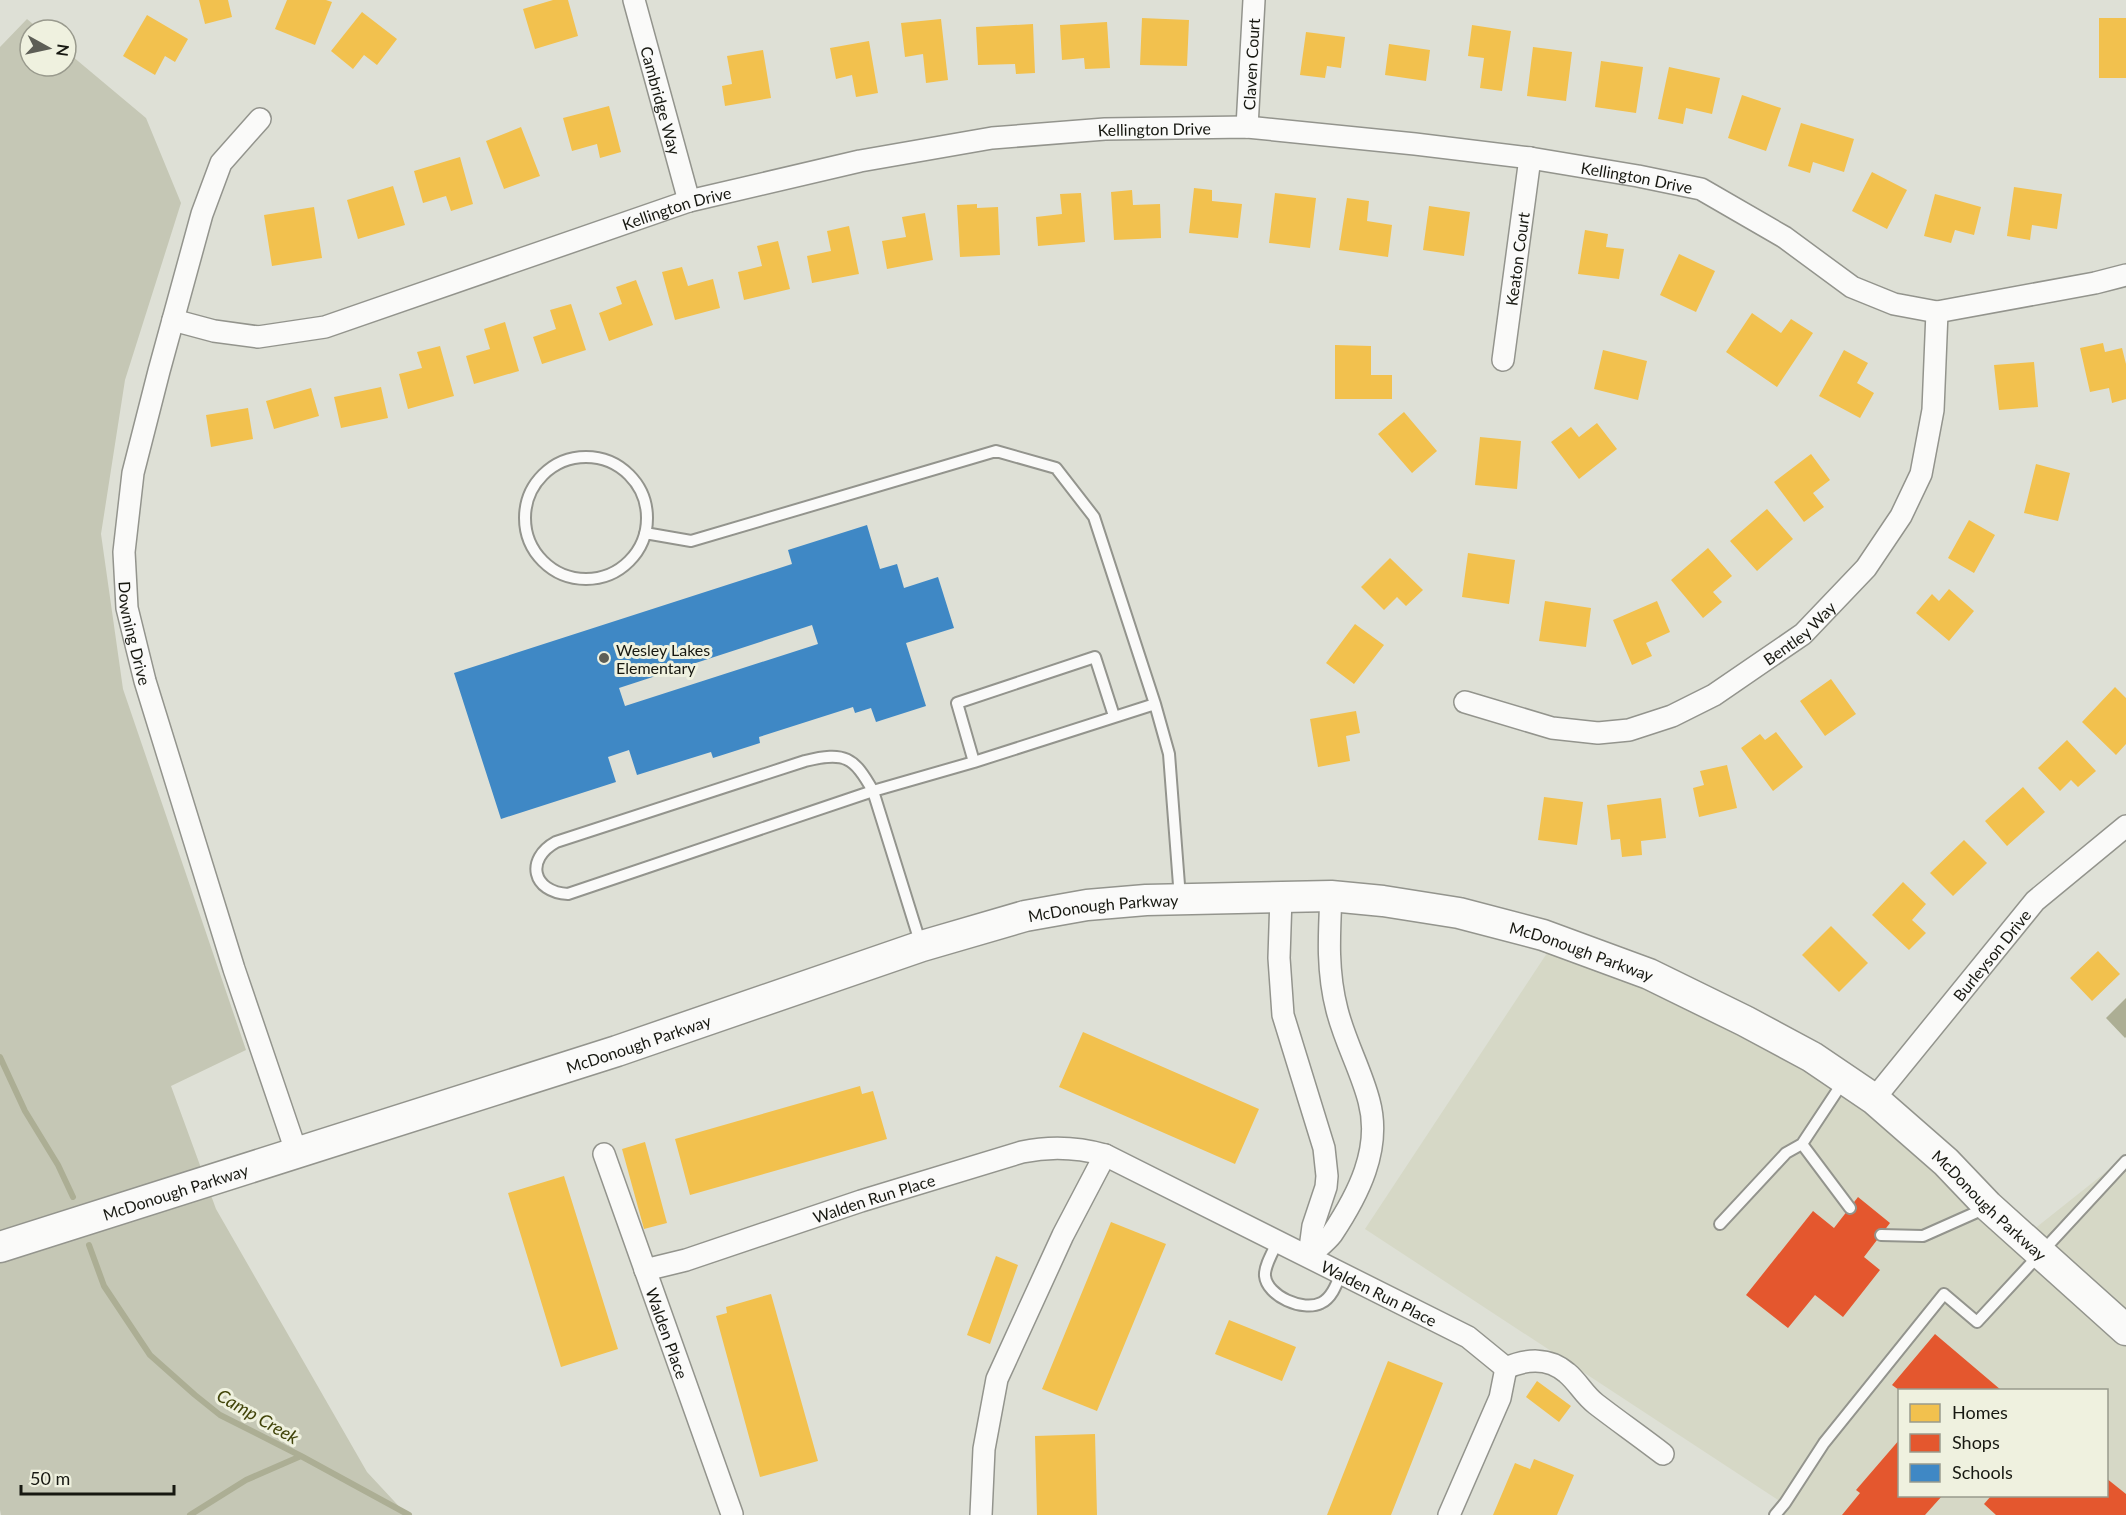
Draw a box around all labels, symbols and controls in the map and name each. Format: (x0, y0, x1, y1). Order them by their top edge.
street label: Claven Court (1238, 17, 1262, 111)
north arrow (18, 18, 78, 78)
text: N (53, 43, 74, 58)
street label: Cambridge Way (638, 44, 686, 157)
street label: Kellington Drive (1097, 118, 1211, 139)
street label: Kellington Drive (1580, 157, 1694, 197)
street label: Kellington Drive (619, 182, 733, 233)
street label: Keaton Court (1501, 211, 1532, 307)
street label: Downing Drive (116, 581, 155, 687)
street label: Bentley Way (1759, 596, 1839, 668)
place label: Wesley Lakes Elementary (616, 640, 710, 677)
marker: Wesley Lakes Elementary (597, 651, 611, 665)
street label: McDonough Parkway (1026, 890, 1179, 925)
street label: Burleyson Drive (1949, 905, 2034, 1004)
street label: McDonough Parkway (1508, 917, 1658, 985)
street label: McDonough Parkway (564, 1010, 714, 1076)
street label: McDonough Parkway (1929, 1145, 2051, 1264)
street label: McDonough Parkway (100, 1159, 251, 1223)
street label: Walden Run Place (810, 1170, 937, 1226)
street label: Walden Run Place (1318, 1256, 1440, 1329)
street label: Walden Place (643, 1285, 693, 1381)
water label: Camp Creek (213, 1384, 303, 1448)
legend (1898, 1389, 2108, 1497)
text: Homes (1952, 1401, 2008, 1423)
text: Shops (1952, 1431, 2000, 1453)
scale bar (21, 1458, 174, 1496)
text: Schools (1952, 1461, 2013, 1483)
text: 50 m (30, 1467, 70, 1489)

